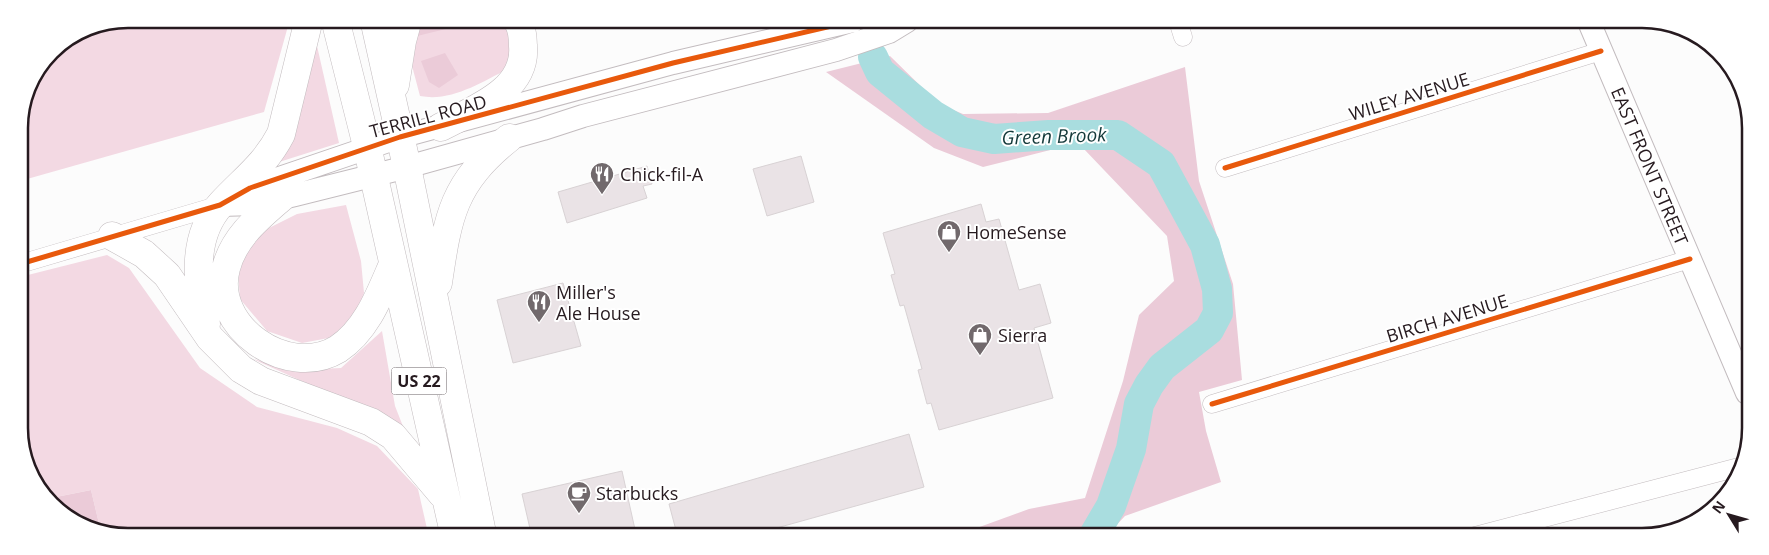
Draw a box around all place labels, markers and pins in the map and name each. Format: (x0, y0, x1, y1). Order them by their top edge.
restaurant icon: Chick-fil-A (589, 161, 615, 195)
place label: Chick-fil-A (620, 162, 704, 186)
shop icon: HomeSense (936, 219, 962, 253)
place label: HomeSense (966, 220, 1067, 244)
place label: Miller's Ale House (556, 280, 641, 325)
restaurant icon: Miller's Ale House (526, 289, 552, 323)
shop icon: Sierra (967, 322, 993, 356)
place label: Sierra (998, 323, 1047, 347)
cafe icon: Starbucks (566, 480, 592, 514)
place label: Starbucks (596, 481, 678, 505)

